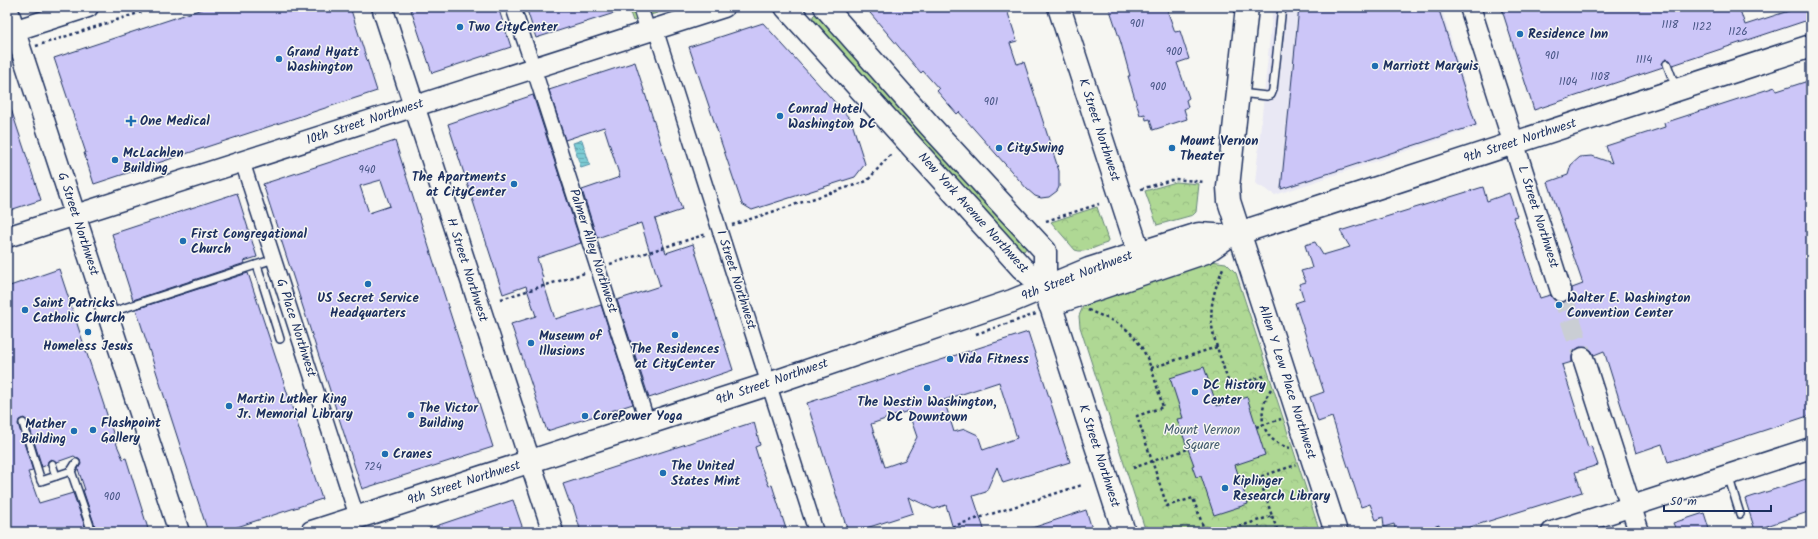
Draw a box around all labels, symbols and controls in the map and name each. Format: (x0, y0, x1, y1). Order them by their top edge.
house number: 901 (1130, 15, 1144, 33)
house number: 1118 (1662, 16, 1679, 34)
place label: Two CityCenter (468, 17, 559, 38)
house number: 1122 (1692, 18, 1712, 36)
marker: Two CityCenter (455, 22, 465, 32)
house number: 1126 (1728, 23, 1748, 41)
place label: Residence Inn (1528, 24, 1608, 45)
marker: Residence Inn (1515, 29, 1525, 39)
place label: Grand Hyatt Washington (287, 42, 359, 78)
house number: 900 (1166, 43, 1183, 61)
house number: 901 (1545, 47, 1559, 65)
house number: 1114 (1636, 51, 1652, 69)
marker: Grand Hyatt Washington (274, 54, 284, 64)
place label: Marriott Marquis (1383, 56, 1479, 77)
marker: Marriott Marquis (1370, 61, 1380, 71)
house number: 1108 (1590, 68, 1610, 86)
house number: 1104 (1559, 73, 1577, 91)
street label: K Street Northwest (1072, 76, 1126, 185)
house number: 900 (1150, 78, 1167, 96)
street label: 10th Street Northwest (304, 93, 427, 151)
house number: 901 (984, 93, 998, 111)
place label: Conrad Hotel Washington DC (788, 99, 876, 135)
place label: One Medical (140, 111, 210, 132)
marker: Conrad Hotel Washington DC (775, 111, 785, 121)
street label: 9th Street Northwest (1461, 112, 1580, 169)
marker: One Medical (125, 115, 137, 127)
place label: Mount Vernon Theater (1180, 131, 1258, 167)
place label: CitySwing (1007, 138, 1064, 159)
place label: McLachlen Building (123, 143, 184, 179)
marker: CitySwing (994, 143, 1004, 153)
marker: Mount Vernon Theater (1167, 143, 1177, 153)
street label: New York Avenue Northwest (913, 148, 1034, 279)
marker: McLachlen Building (110, 155, 120, 165)
house number: 940 (359, 161, 376, 179)
street label: L Street Northwest (1512, 163, 1565, 272)
place label: The Apartments at CityCenter (412, 167, 507, 203)
street label: G Street Northwest (51, 170, 105, 279)
marker: The Apartments at CityCenter (509, 179, 519, 189)
street label: Palmer Alley Northwest (563, 186, 623, 317)
street label: H Street Northwest (440, 215, 494, 326)
place label: First Congregational Church (191, 224, 307, 260)
street label: I Street Northwest (710, 227, 762, 333)
marker: First Congregational Church (178, 236, 188, 246)
street label: 9th Street Northwest (1018, 245, 1137, 307)
street label: G Place Northwest (270, 276, 322, 381)
marker: US Secret Service Headquarters (363, 279, 373, 289)
place label: US Secret Service Headquarters (317, 288, 419, 324)
place label: Walter E. Washington Convention Center (1567, 288, 1691, 324)
place label: Saint Patricks Catholic Church (33, 293, 125, 329)
marker: Walter E. Washington Convention Center (1554, 300, 1564, 310)
street label: Allen Y Lew Place Northwest (1252, 302, 1322, 463)
marker: Saint Patricks Catholic Church (20, 305, 30, 315)
place label: Museum of Illusions (539, 326, 602, 362)
marker: Homeless Jesus (83, 327, 93, 337)
marker: The Residences at CityCenter (670, 330, 680, 340)
place label: Homeless Jesus (43, 336, 133, 357)
marker: Museum of Illusions (526, 338, 536, 348)
place label: The Residences at CityCenter (631, 339, 719, 375)
place label: Vida Fitness (958, 349, 1029, 370)
street label: 9th Street Northwest (713, 353, 832, 411)
marker: Vida Fitness (945, 354, 955, 364)
place label: DC History Center (1203, 375, 1266, 411)
marker: The Westin Washington, DC Downtown (922, 383, 932, 393)
marker: DC History Center (1190, 387, 1200, 397)
place label: Martin Luther King Jr. Memorial Library (237, 389, 353, 425)
place label: The Westin Washington, DC Downtown (857, 392, 997, 428)
place label: The Victor Building (419, 398, 479, 434)
marker: Martin Luther King Jr. Memorial Library (224, 401, 234, 411)
street label: K Street Northwest (1072, 402, 1126, 511)
place label: CorePower Yoga (593, 406, 683, 427)
marker: The Victor Building (406, 410, 416, 420)
marker: CorePower Yoga (580, 411, 590, 421)
place label: Flashpoint Gallery (101, 413, 161, 449)
place label: Mather Building (21, 414, 67, 450)
park label: Mount Vernon Square (1164, 420, 1240, 456)
marker: Flashpoint Gallery (88, 425, 98, 435)
marker: Mather Building (69, 426, 79, 436)
place label: Cranes (393, 444, 432, 465)
marker: Cranes (380, 449, 390, 459)
street label: 9th Street Northwest (405, 454, 524, 511)
place label: The United States Mint (671, 456, 740, 492)
house number: 724 (364, 458, 382, 476)
marker: The United States Mint (658, 468, 668, 478)
place label: Kiplinger Research Library (1233, 471, 1330, 507)
marker: Kiplinger Research Library (1220, 483, 1230, 493)
scale bar (1664, 487, 1771, 513)
house number: 900 (104, 488, 121, 506)
text: 50 m (1670, 492, 1697, 511)

